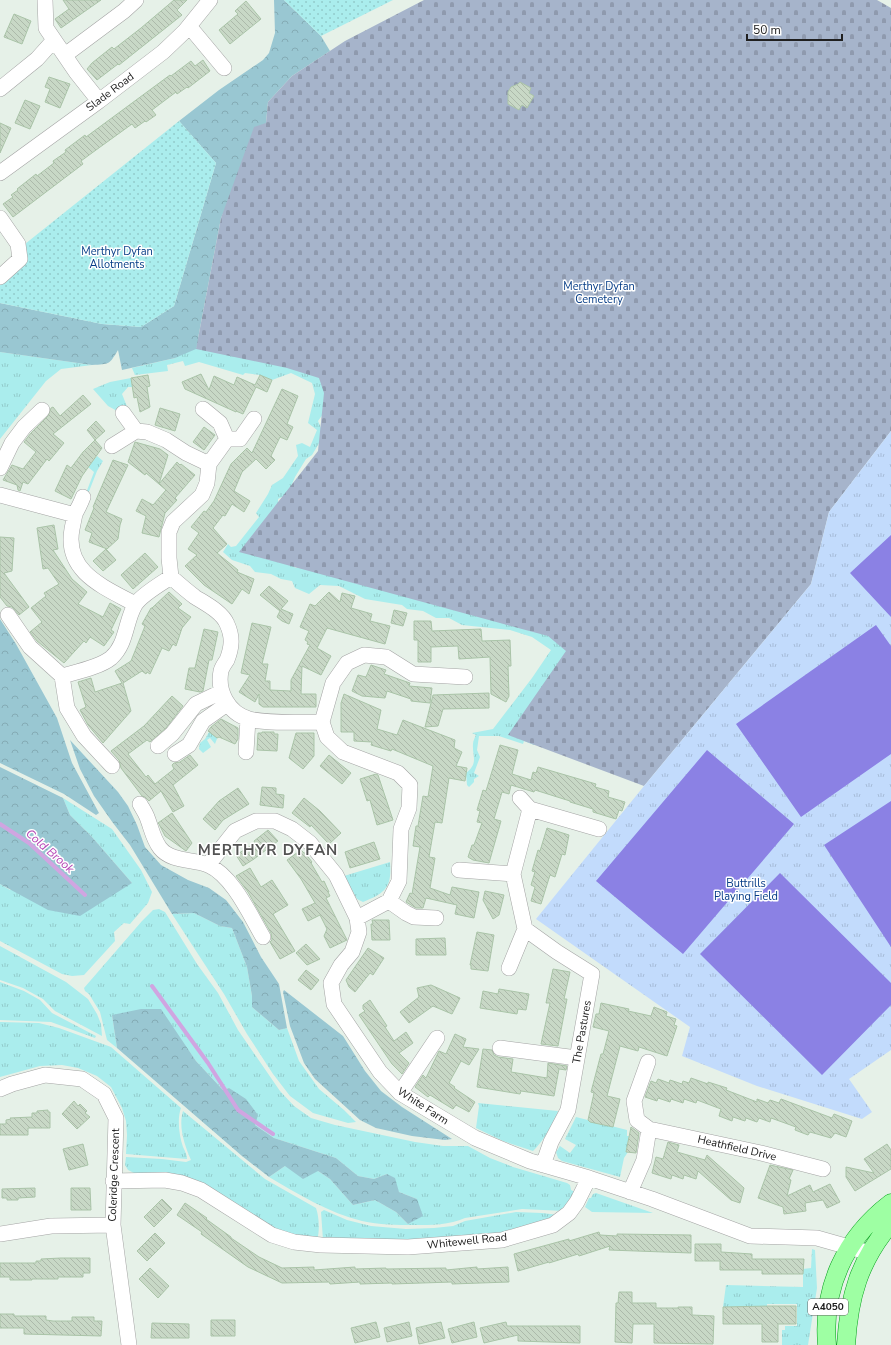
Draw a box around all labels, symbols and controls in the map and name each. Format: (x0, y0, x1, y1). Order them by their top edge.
scale bar (747, 16, 842, 42)
text: 50 m (753, 22, 781, 38)
street label: Slade Road (83, 69, 137, 115)
park label: Merthyr Dyfan Allotments (81, 244, 153, 272)
park label: Merthyr Dyfan Cemetery (563, 279, 635, 307)
water label: Cold Brook (22, 825, 78, 877)
district label: MERTHYR DYFAN (198, 840, 338, 860)
park label: Buttrills Playing Field (714, 876, 778, 904)
street label: The Pastures (569, 999, 595, 1065)
street label: White Farm (394, 1084, 452, 1128)
street label: Coleridge Crescent (105, 1128, 123, 1222)
street label: Heathfield Drive (696, 1132, 778, 1164)
street label: Whitewell Road (426, 1229, 508, 1253)
road number: A4050 (808, 1299, 848, 1315)

